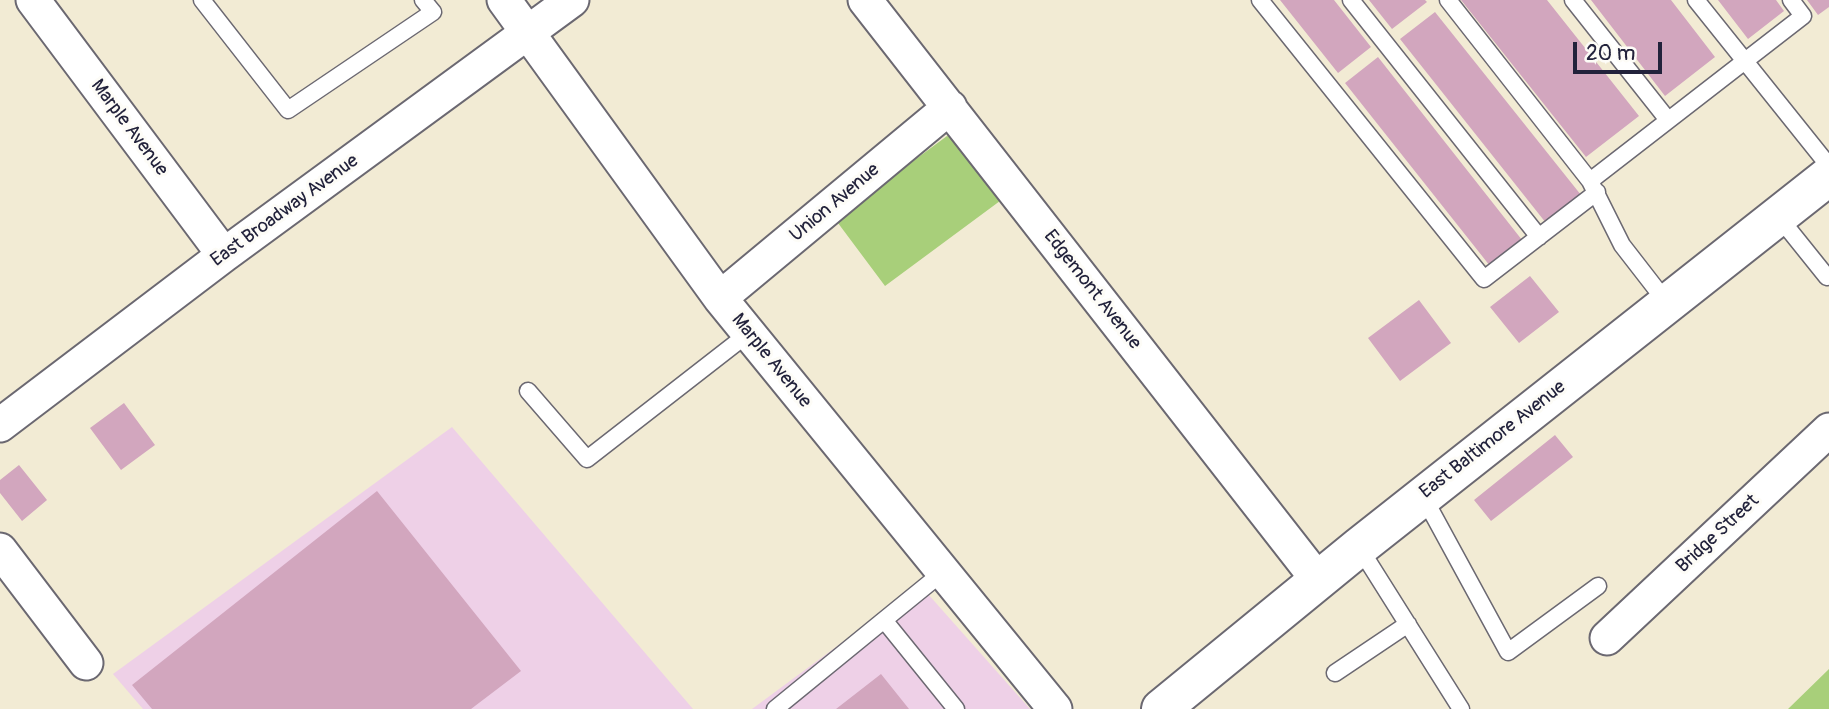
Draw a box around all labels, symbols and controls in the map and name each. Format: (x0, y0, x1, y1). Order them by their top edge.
scale bar (1577, 28, 1666, 72)
text: 20 m (1586, 40, 1635, 67)
street label: Marple Avenue (85, 75, 173, 181)
street label: East Broadway Avenue (207, 150, 363, 272)
street label: Union Avenue (786, 159, 884, 247)
street label: Edgemont Avenue (1038, 226, 1146, 354)
street label: Marple Avenue (726, 309, 816, 413)
street label: East Baltimore Avenue (1415, 376, 1571, 504)
street label: Bridge Street (1672, 490, 1764, 578)

